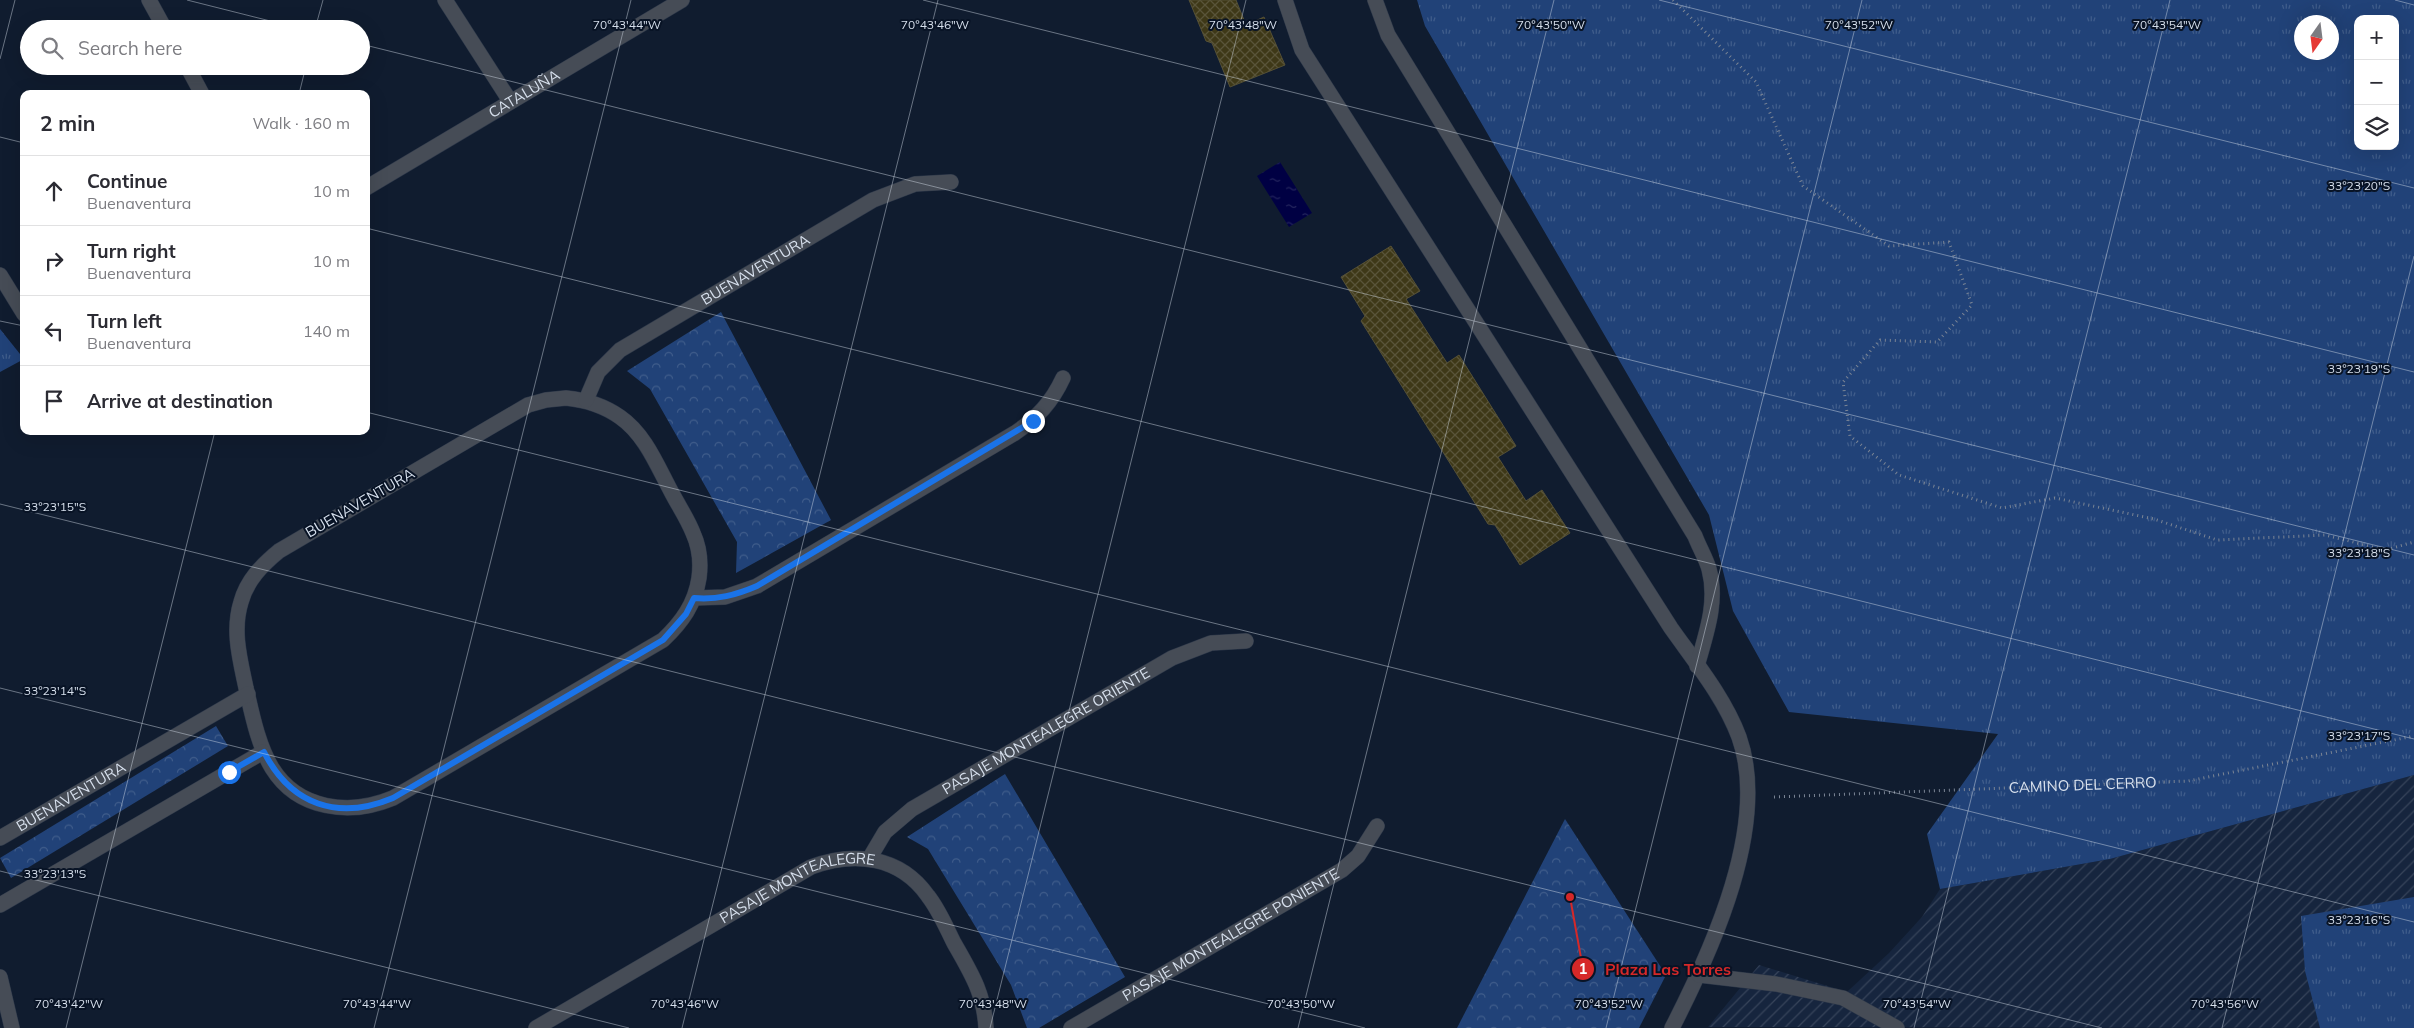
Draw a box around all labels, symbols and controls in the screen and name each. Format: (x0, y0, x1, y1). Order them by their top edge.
north arrow (2294, 15, 2339, 60)
map controls (2354, 15, 2399, 150)
button: + (2354, 15, 2399, 60)
text: 70°43'44"W (593, 17, 661, 32)
text: 70°43'46"W (901, 17, 969, 32)
text: 70°43'48"W (1209, 17, 1277, 32)
text: 70°43'50"W (1517, 17, 1585, 32)
text: 70°43'52"W (1825, 17, 1893, 32)
text: 70°43'54"W (2133, 17, 2201, 32)
search box (20, 20, 370, 75)
icon: search (38, 34, 66, 62)
text: Search here (78, 36, 182, 60)
button: − (2354, 60, 2399, 105)
street label: CATALUÑA (485, 65, 563, 122)
button: layers (2354, 105, 2399, 150)
text: 2 min (40, 110, 95, 136)
text: Walk · 160 m (252, 113, 350, 133)
text: Continue (87, 169, 167, 193)
icon: ahead (40, 177, 68, 205)
text: 33°23'20"S (2328, 178, 2390, 193)
text: 10 m (313, 181, 350, 201)
text: Buenaventura (87, 193, 191, 213)
street label: BUENAVENTURA (697, 230, 813, 309)
text: Turn right (87, 239, 176, 263)
icon: right (40, 247, 68, 275)
text: 10 m (313, 251, 350, 271)
text: Buenaventura (87, 263, 191, 283)
text: Turn left (87, 309, 162, 333)
icon: left (40, 317, 68, 345)
text: 140 m (303, 321, 350, 341)
text: Buenaventura (87, 333, 191, 353)
text: 33°23'19"S (2328, 361, 2390, 376)
icon: arrive (40, 387, 68, 415)
text: Arrive at destination (87, 389, 273, 413)
route end (1022, 410, 1045, 433)
street label: BUENAVENTURA (302, 464, 418, 542)
text: 33°23'15"S (24, 499, 86, 514)
text: 33°23'18"S (2328, 545, 2390, 560)
street label: PASAJE MONTEALEGRE ORIENTE (939, 663, 1153, 798)
text: 33°23'14"S (24, 683, 86, 698)
text: 33°23'17"S (2328, 728, 2390, 743)
street label: BUENAVENTURA (13, 757, 129, 836)
route start (218, 761, 241, 784)
street label: CAMINO DEL CERRO (2008, 772, 2157, 797)
street label: PASAJE MONTEALEGRE (716, 848, 877, 928)
street label: PASAJE MONTEALEGRE PONIENTE (1119, 864, 1343, 1005)
text: 33°23'13"S (24, 866, 86, 881)
text: 33°23'16"S (2328, 912, 2390, 927)
callout: Plaza Las Torres (1570, 954, 1741, 985)
text: 1 (1578, 959, 1588, 978)
text: Plaza Las Torres (1605, 959, 1731, 979)
text: 70°43'42"W (35, 996, 103, 1011)
text: 70°43'44"W (343, 996, 411, 1011)
text: 70°43'46"W (651, 996, 719, 1011)
text: 70°43'48"W (959, 996, 1027, 1011)
text: 70°43'50"W (1267, 996, 1335, 1011)
text: 70°43'52"W (1575, 996, 1643, 1011)
text: 70°43'54"W (1883, 996, 1951, 1011)
text: 70°43'56"W (2191, 996, 2259, 1011)

